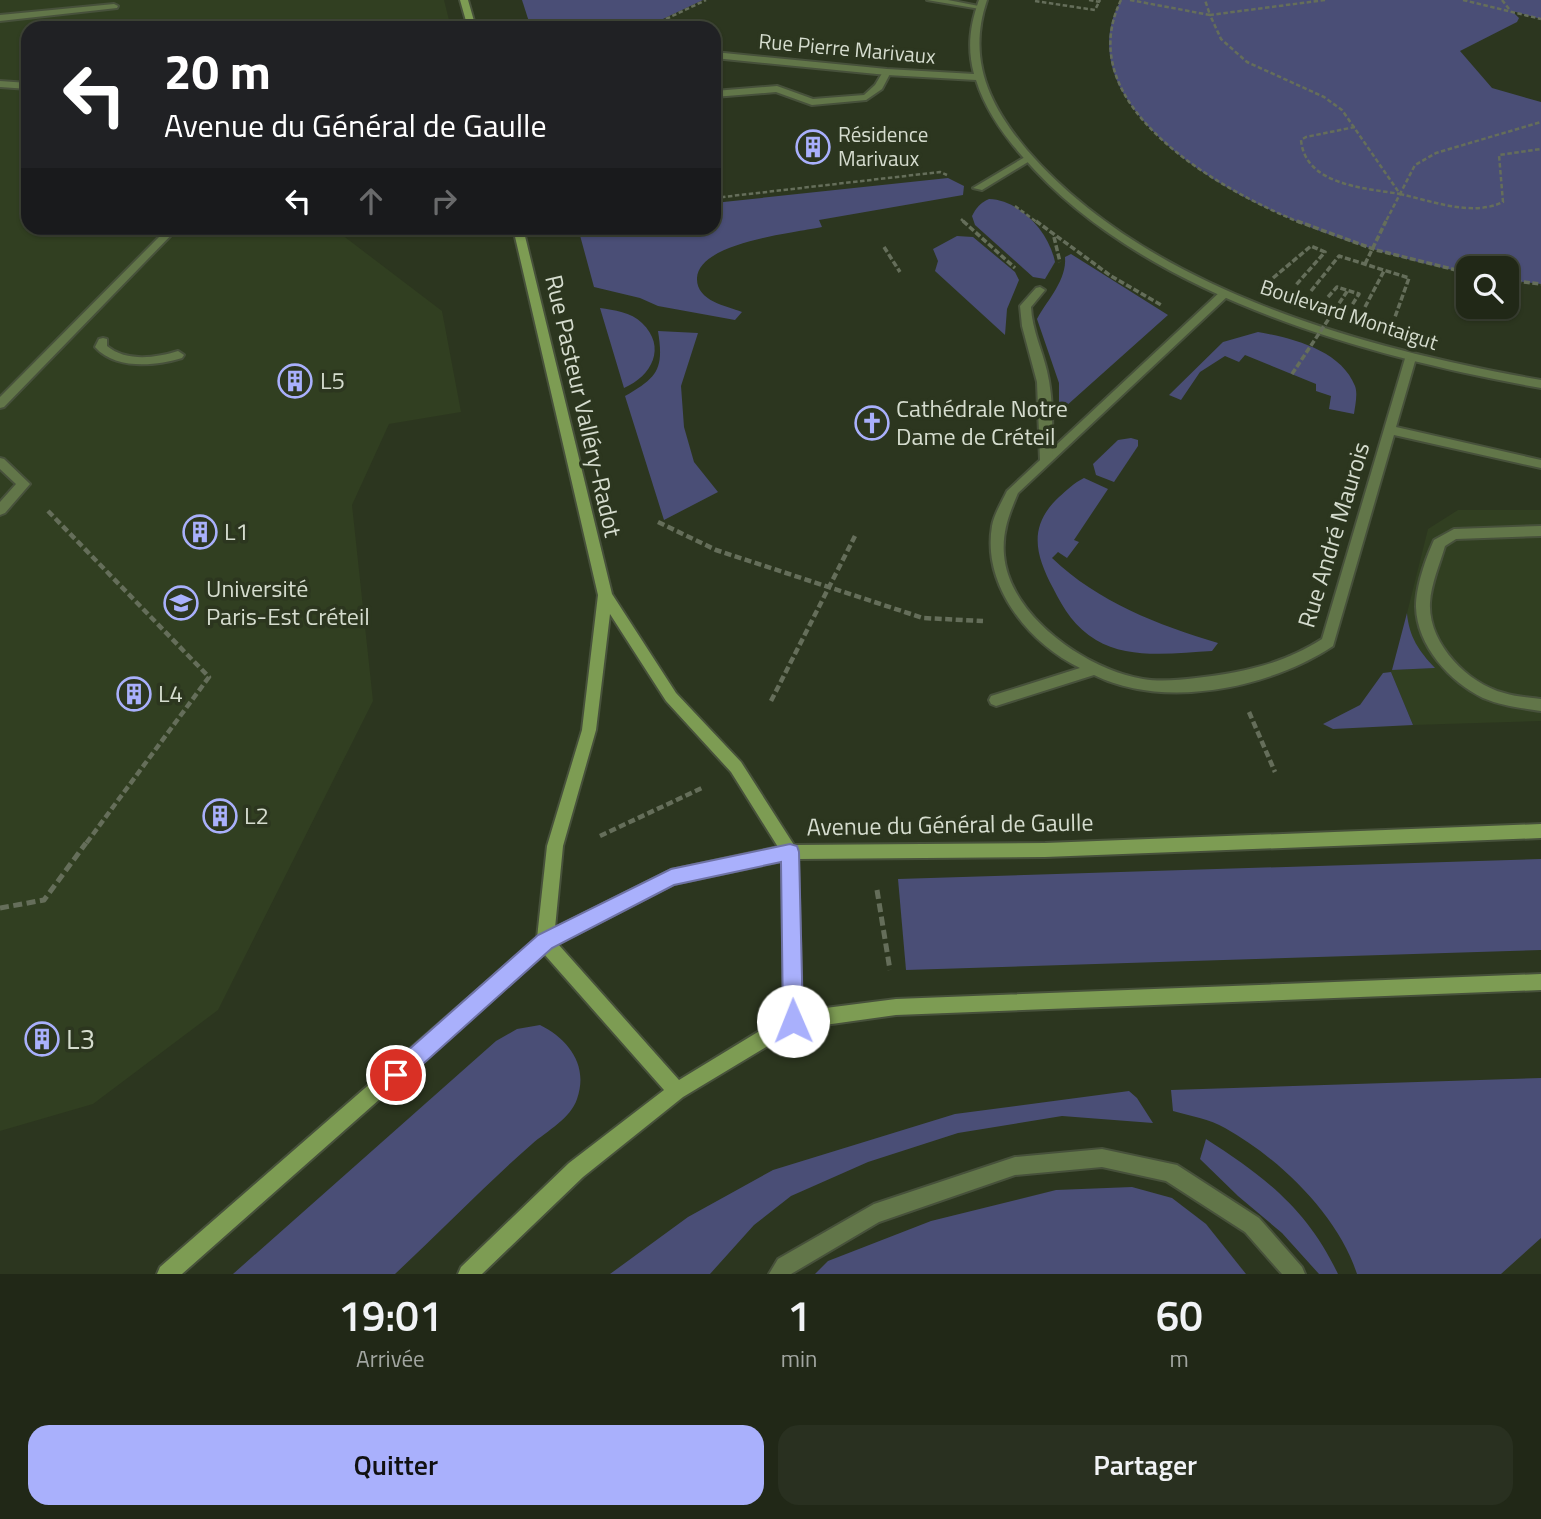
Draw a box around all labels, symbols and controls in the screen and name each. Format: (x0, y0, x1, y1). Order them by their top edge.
street label: Rue Pierre Marivaux (757, 24, 937, 72)
text: 20 m (164, 33, 271, 108)
icon: left (49, 49, 140, 140)
text: Avenue du Général de Gaulle (164, 101, 547, 149)
place label: Résidence Marivaux (838, 118, 928, 174)
building icon: Résidence Marivaux (794, 128, 832, 166)
icon: left (279, 182, 317, 220)
icon: ahead (352, 182, 390, 220)
icon: right (425, 182, 463, 220)
map controls (1456, 256, 1519, 319)
button: search (1456, 256, 1519, 319)
street label: Boulevard Montaigut (1256, 270, 1443, 358)
street label: Rue Pasteur Valléry-Radot (536, 271, 632, 541)
building icon: L5 (276, 362, 314, 400)
place label: L5 (320, 362, 345, 398)
place label: Cathédrale Notre Dame de Créteil (896, 390, 1068, 454)
church icon: Cathédrale Notre Dame de Créteil (853, 404, 891, 442)
street label: Rue André Maurois (1288, 437, 1378, 632)
building icon: L1 (181, 513, 219, 551)
place label: L1 (224, 513, 249, 549)
place label: Université Paris-Est Créteil (206, 570, 370, 634)
school or university icon: Université Paris-Est Créteil (162, 584, 200, 622)
building icon: L4 (115, 675, 153, 713)
place label: L4 (158, 675, 183, 711)
building icon: L2 (201, 797, 239, 835)
place label: L2 (244, 797, 269, 833)
street label: Avenue du Général de Gaulle (806, 803, 1094, 845)
position arrow (756, 984, 830, 1058)
place label: L3 (66, 1017, 95, 1060)
building icon: L3 (23, 1020, 61, 1058)
pin (366, 1045, 426, 1105)
icon: arrive (377, 1056, 415, 1094)
text: 19:01 (338, 1283, 442, 1347)
text: 1 (787, 1283, 811, 1347)
text: 60 (1156, 1283, 1203, 1347)
text: Arrivée (356, 1341, 425, 1376)
text: min (781, 1341, 817, 1376)
text: m (1170, 1341, 1189, 1376)
button: Quitter (28, 1425, 764, 1505)
button: Partager (778, 1425, 1513, 1505)

